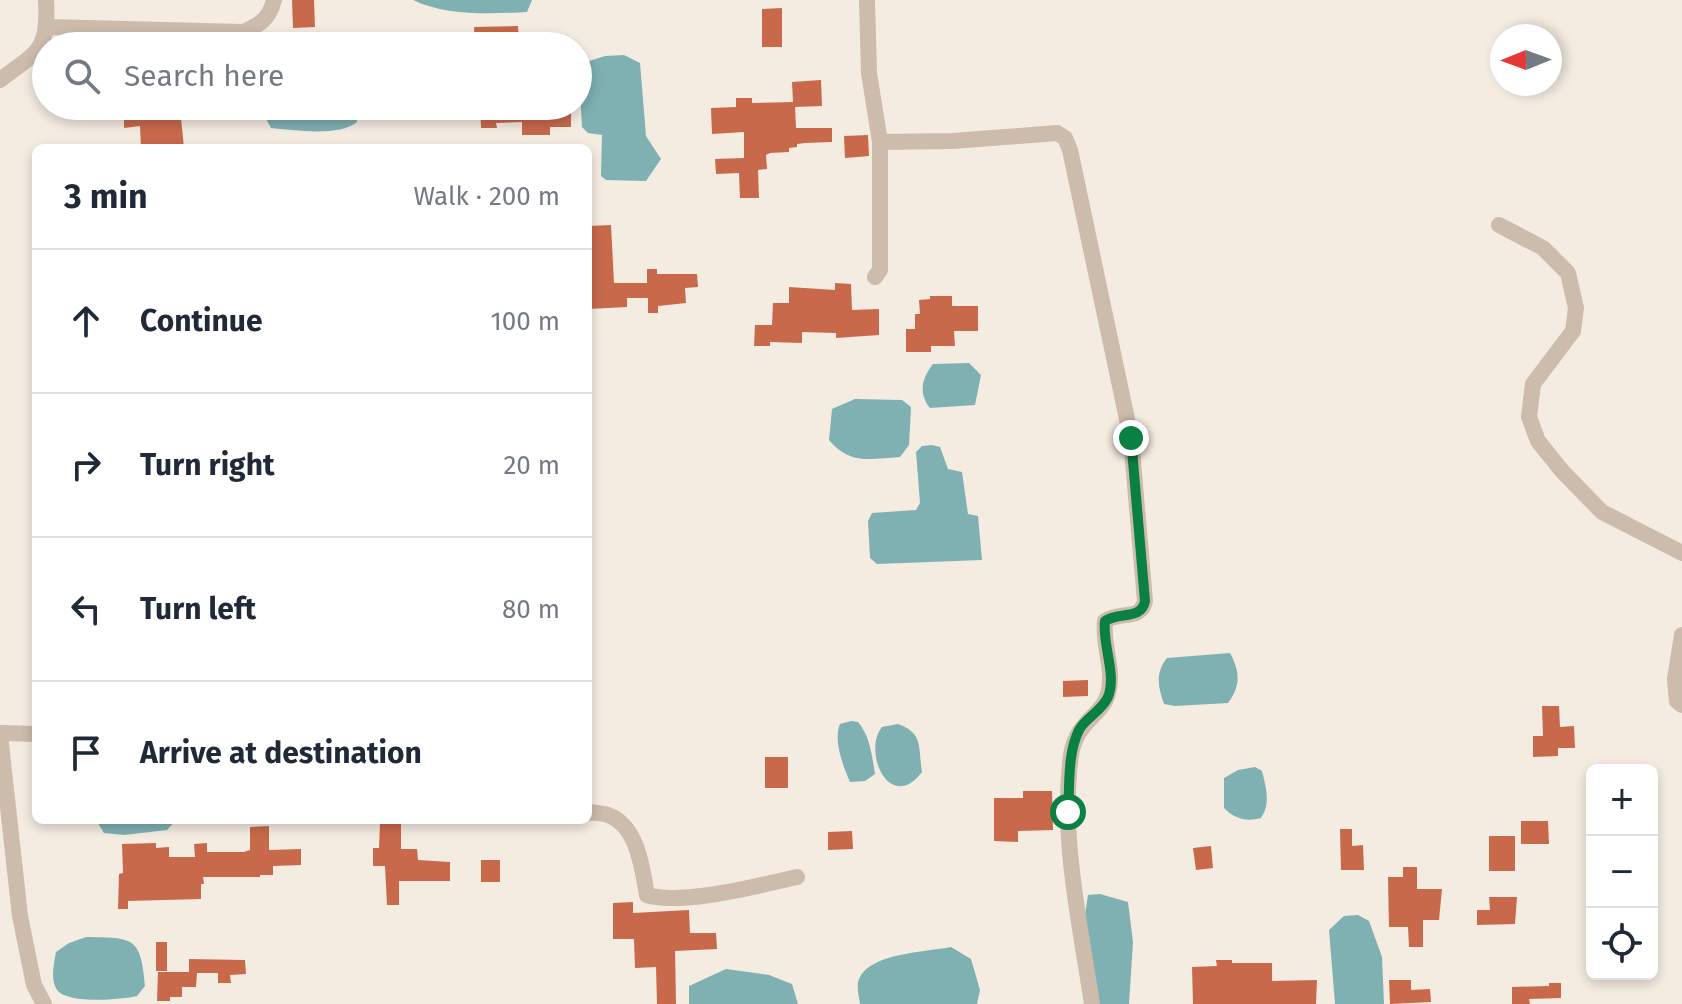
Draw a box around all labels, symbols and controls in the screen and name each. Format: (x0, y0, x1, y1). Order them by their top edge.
north arrow (1490, 24, 1562, 96)
search box (32, 32, 592, 120)
icon: search (60, 54, 104, 98)
text: Search here (124, 58, 284, 94)
text: 3 min (64, 176, 148, 217)
text: Walk · 200 m (413, 181, 560, 212)
icon: ahead (64, 299, 108, 343)
text: Continue (140, 303, 263, 339)
text: 100 m (491, 306, 560, 337)
route end (1113, 420, 1149, 456)
icon: right (64, 443, 108, 487)
text: Turn right (140, 447, 275, 483)
text: 20 m (503, 450, 560, 481)
icon: left (64, 587, 108, 631)
text: Turn left (140, 591, 256, 627)
text: 80 m (502, 594, 560, 625)
icon: arrive (64, 731, 108, 775)
text: Arrive at destination (140, 735, 422, 771)
map controls (1586, 764, 1658, 980)
button: + (1586, 764, 1658, 836)
route start (1050, 794, 1086, 830)
button: − (1586, 836, 1658, 908)
button: locate (1586, 908, 1658, 980)

